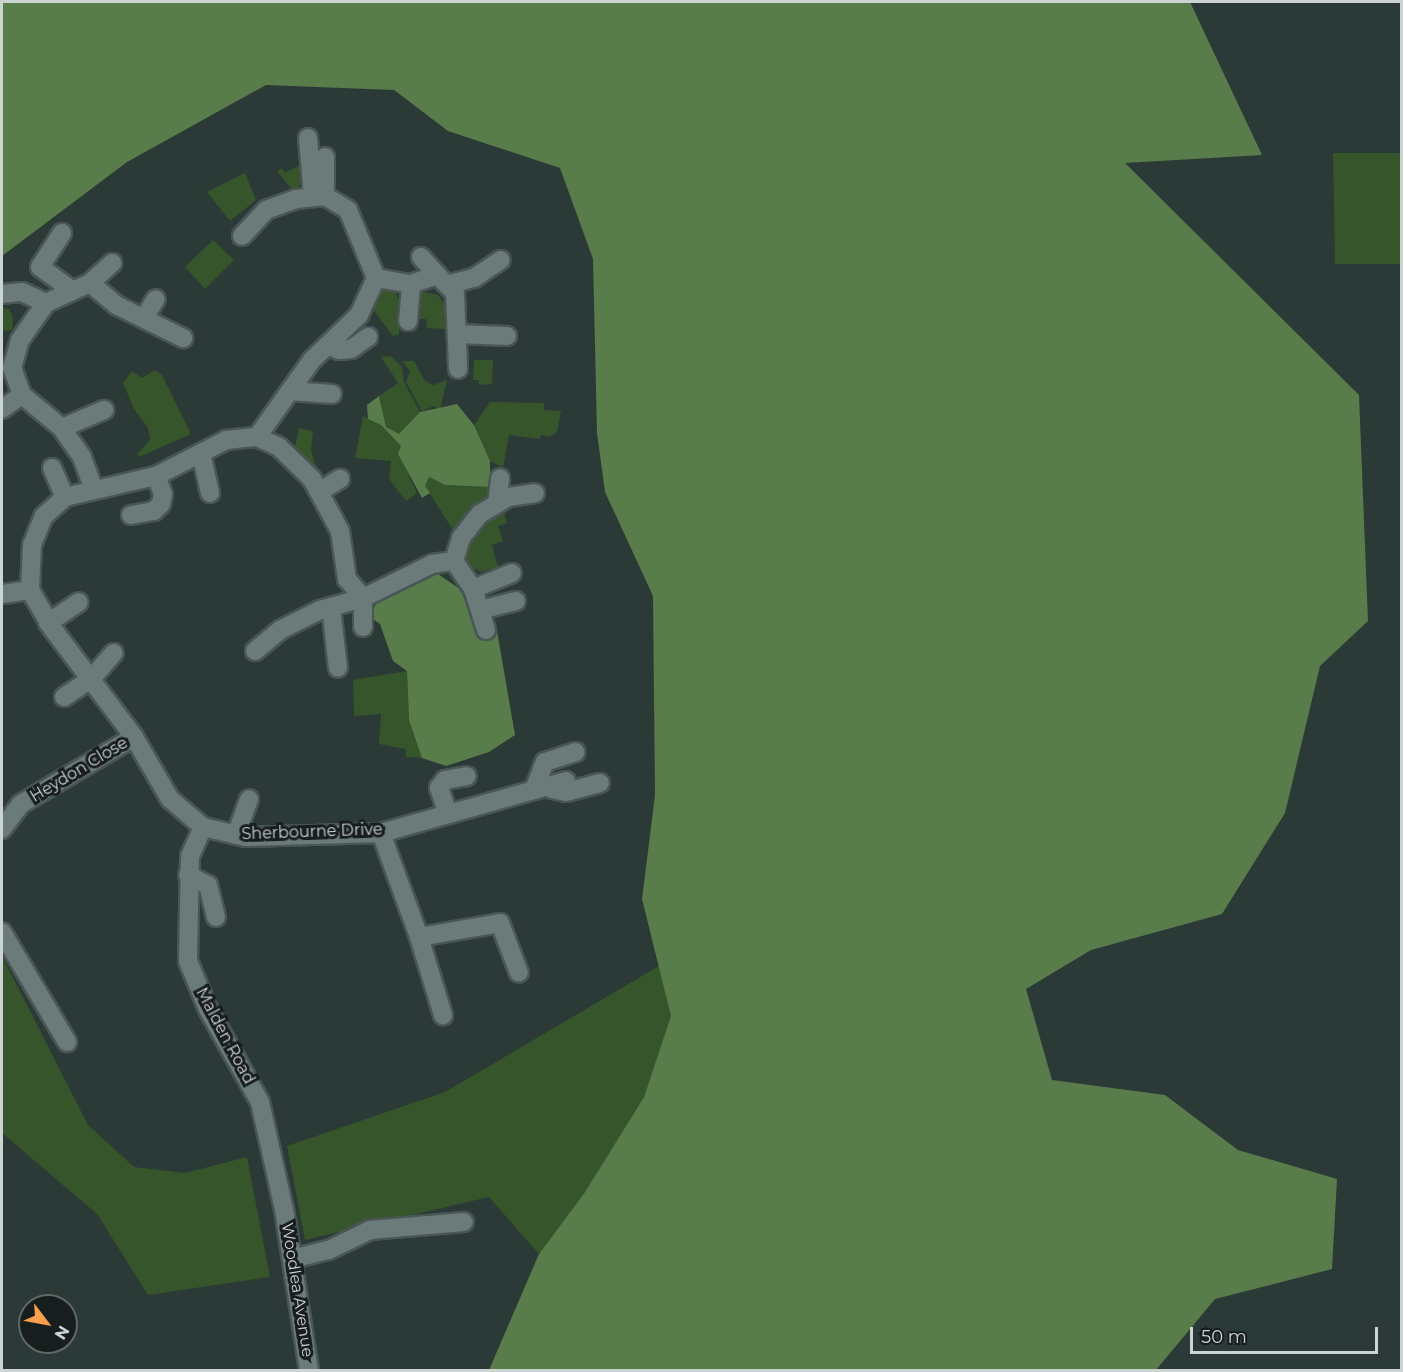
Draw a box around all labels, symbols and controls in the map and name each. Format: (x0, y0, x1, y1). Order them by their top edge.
street label: Heydon Close (27, 733, 131, 807)
street label: Sherbourne Drive (241, 820, 383, 844)
street label: Malden Road (192, 985, 258, 1087)
street label: Woodlea Avenue (277, 1222, 317, 1358)
north arrow (18, 1294, 78, 1354)
scale bar (1193, 1315, 1380, 1353)
text: N (51, 1322, 73, 1343)
text: 50 m (1201, 1326, 1247, 1348)

